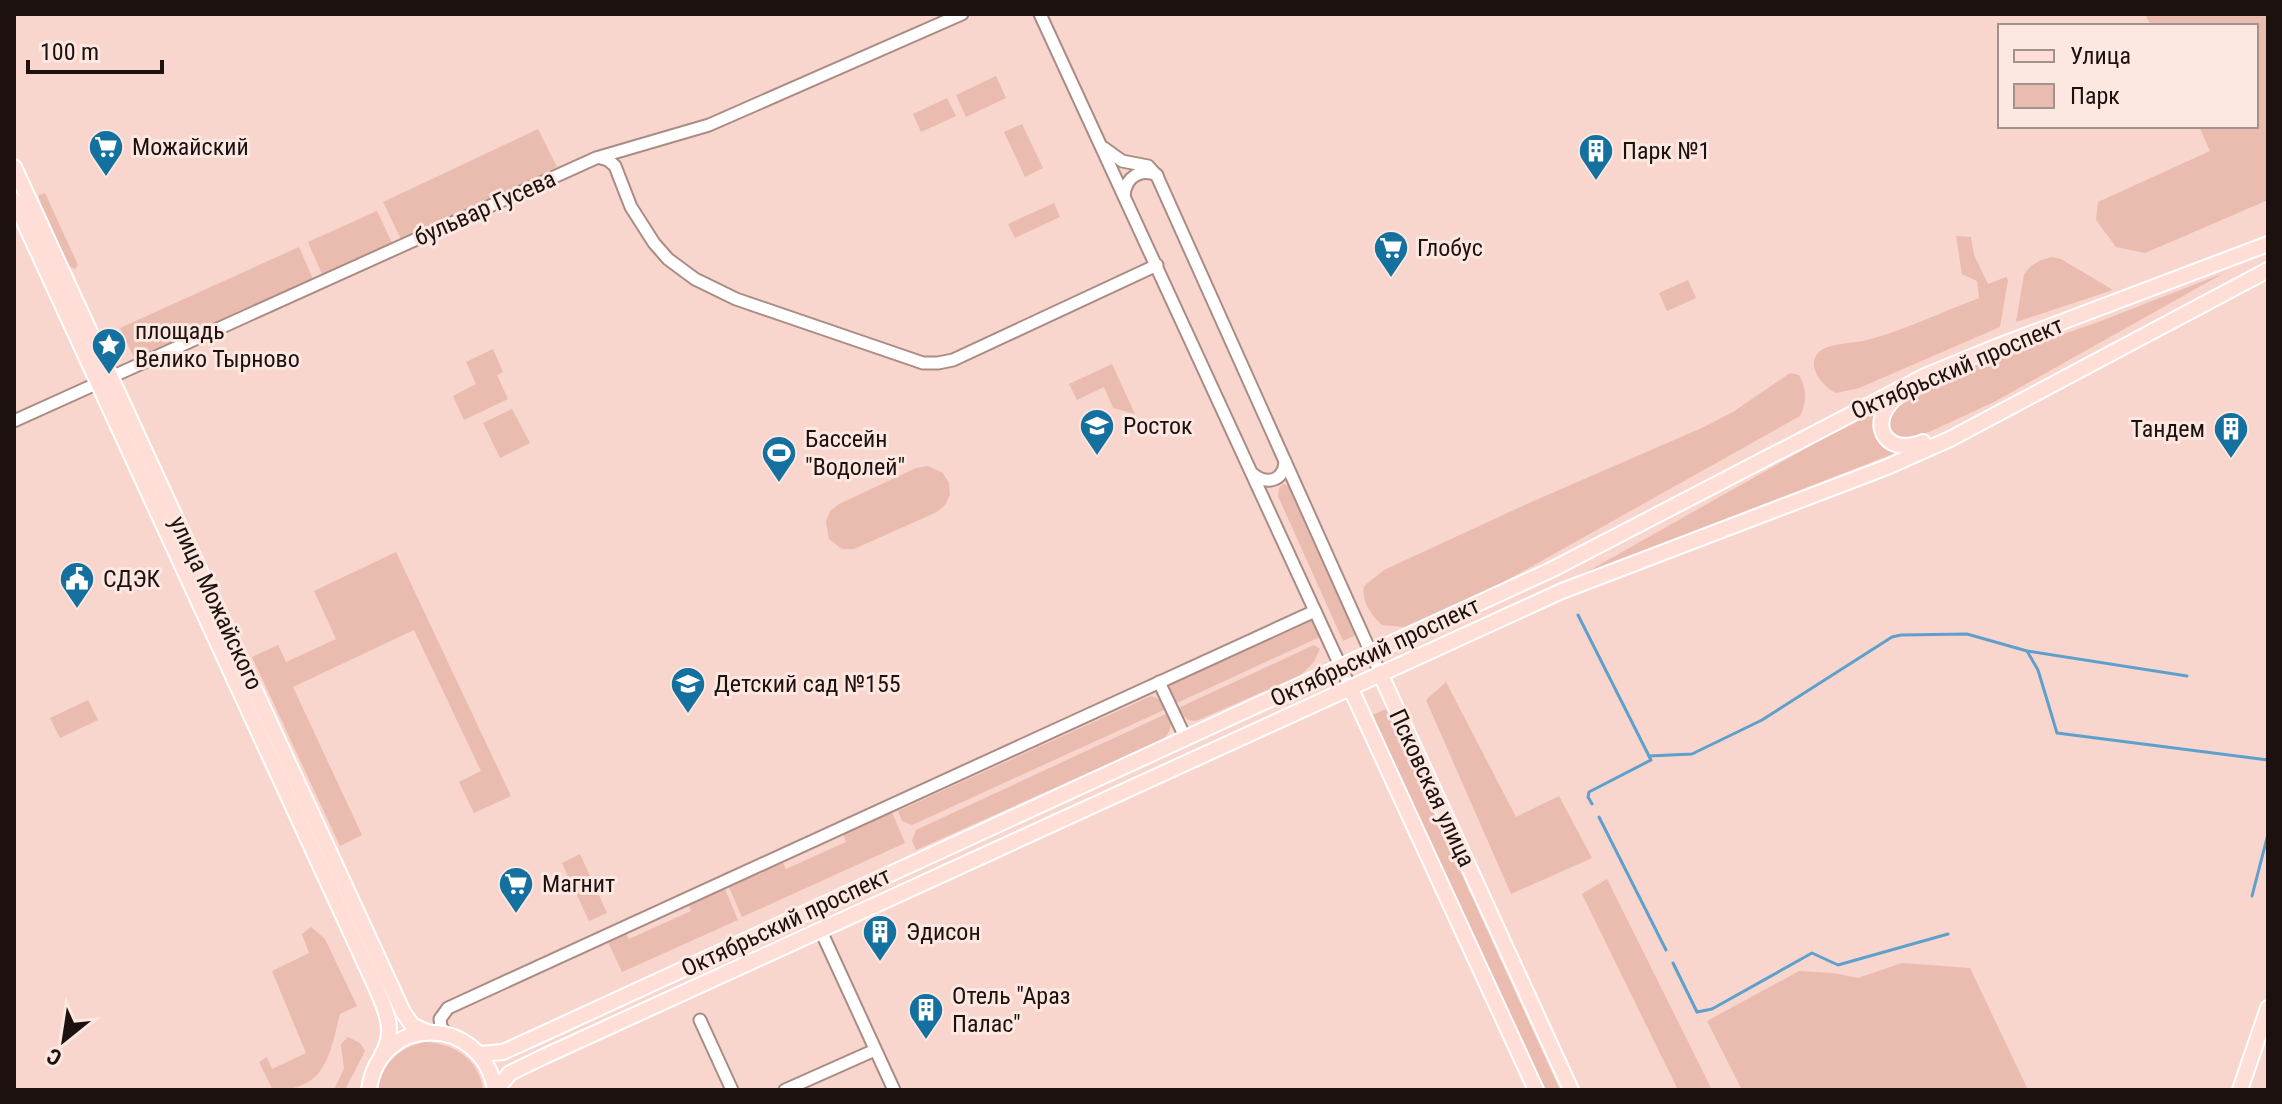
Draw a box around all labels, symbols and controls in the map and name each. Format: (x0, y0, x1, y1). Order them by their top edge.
scale bar (28, 24, 162, 74)
legend (1998, 24, 2258, 128)
text: 100 m (40, 38, 99, 66)
text: Улица (2070, 42, 2131, 70)
text: Парк (2070, 82, 2120, 110)
supermarket icon: Можайский (87, 128, 125, 178)
building icon: Парк №1 (1577, 132, 1615, 182)
place label: Можайский (132, 133, 249, 161)
place label: Парк №1 (1622, 137, 1710, 165)
street label: бульвар Гусева (410, 164, 560, 252)
supermarket icon: Глобус (1372, 229, 1410, 279)
place label: Глобус (1417, 234, 1483, 262)
street label: Октябрьский проспект (1847, 311, 2067, 425)
place label: площадь Велико Тырново (135, 317, 300, 373)
place icon: площадь Велико Тырново (90, 326, 128, 376)
school or university icon: Росток (1078, 407, 1116, 457)
building icon: Тандем (2212, 410, 2250, 460)
place label: Росток (1123, 412, 1193, 440)
place label: Тандем (2131, 415, 2205, 443)
place label: Бассейн "Водолей" (805, 425, 905, 481)
sports icon: Бассейн "Водолей" (760, 434, 798, 484)
street label: улица Можайского (164, 512, 268, 694)
public building icon: СДЭК (58, 560, 96, 610)
place label: СДЭК (103, 565, 161, 593)
street label: Октябрьский проспект (1266, 591, 1484, 713)
school or university icon: Детский сад №155 (669, 665, 707, 715)
place label: Детский сад №155 (714, 670, 901, 698)
street label: Псковская улица (1383, 705, 1481, 871)
street label: Октябрьский проспект (677, 861, 895, 983)
supermarket icon: Магнит (497, 865, 535, 915)
place label: Магнит (542, 870, 615, 898)
building icon: Эдисон (861, 913, 899, 963)
place label: Эдисон (906, 918, 981, 946)
place label: Отель "Араз Палас" (952, 982, 1070, 1038)
building icon: Отель "Араз Палас" (907, 991, 945, 1041)
north arrow (24, 1000, 104, 1080)
text: С (43, 1043, 66, 1071)

